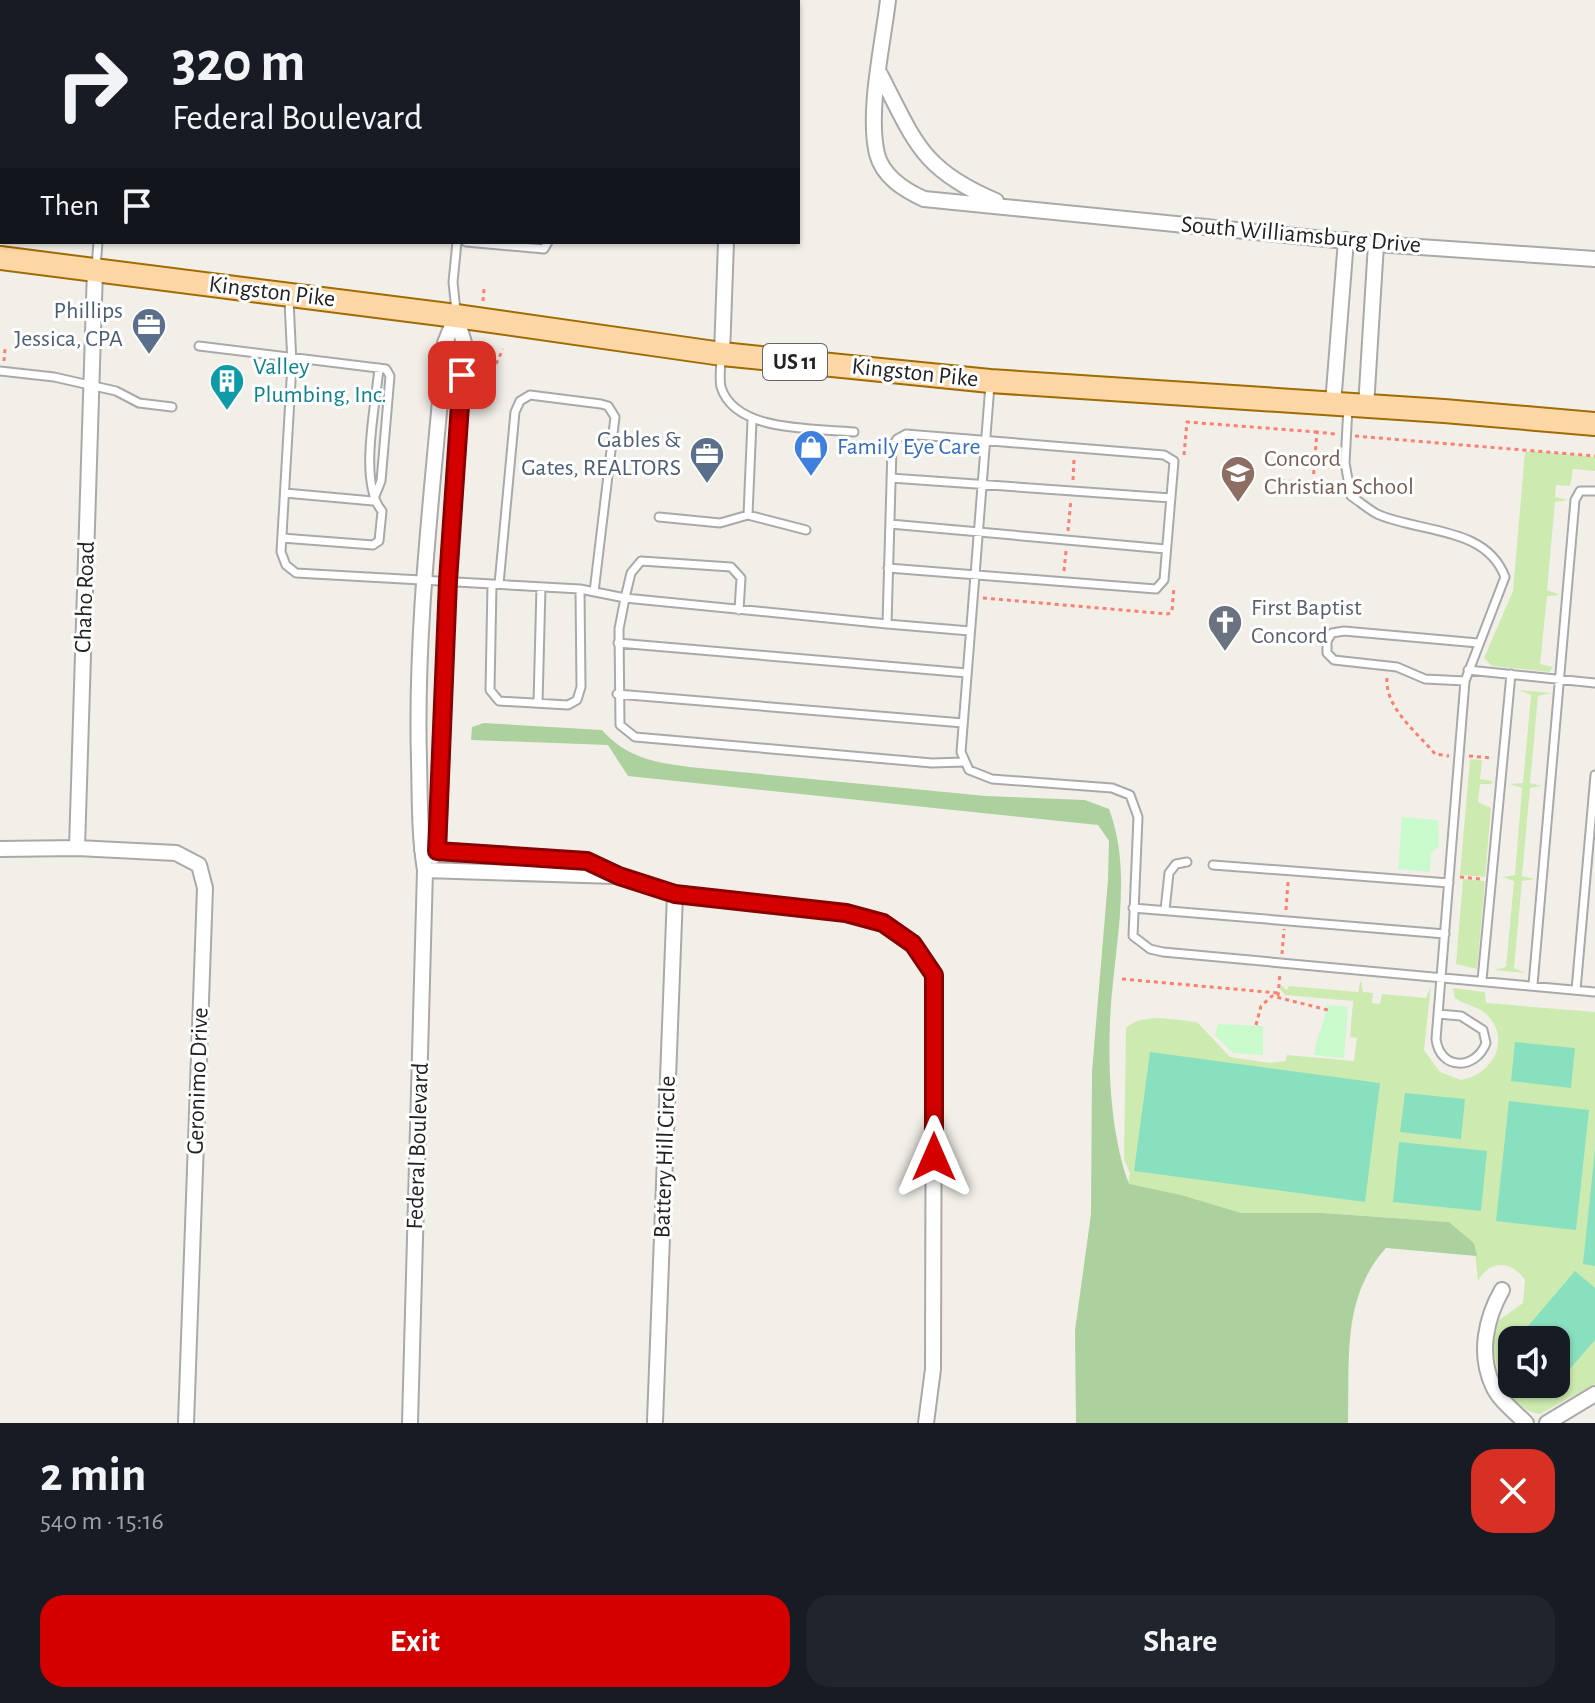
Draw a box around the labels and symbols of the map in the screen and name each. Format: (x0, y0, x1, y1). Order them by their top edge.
street label: South Williamsburg Drive (1180, 213, 1422, 257)
street label: Kingston Pike (208, 272, 336, 312)
place label: Phillips Jessica, CPA (14, 299, 123, 351)
office icon: Phillips Jessica, CPA (130, 306, 168, 356)
pin (428, 341, 496, 409)
road number: US 11 (763, 344, 827, 380)
street label: Kingston Pike (851, 354, 979, 392)
place label: Valley Plumbing, Inc. (253, 355, 387, 407)
building icon: Valley Plumbing, Inc. (208, 362, 246, 412)
place label: Gables & Gates, REALTORS (521, 428, 681, 480)
shop icon: Family Eye Care (792, 428, 830, 478)
office icon: Gables & Gates, REALTORS (688, 435, 726, 485)
place label: Family Eye Care (837, 435, 981, 459)
place label: Concord Christian School (1264, 447, 1414, 499)
school or university icon: Concord Christian School (1219, 454, 1257, 504)
street label: Chaho Road (71, 541, 99, 653)
place label: First Baptist Concord (1251, 596, 1362, 648)
church icon: First Baptist Concord (1206, 603, 1244, 653)
street label: Geronimo Drive (183, 1007, 213, 1155)
street label: Federal Boulevard (403, 1062, 433, 1230)
street label: Battery Hill Circle (650, 1075, 680, 1239)
position arrow (892, 1115, 976, 1199)

